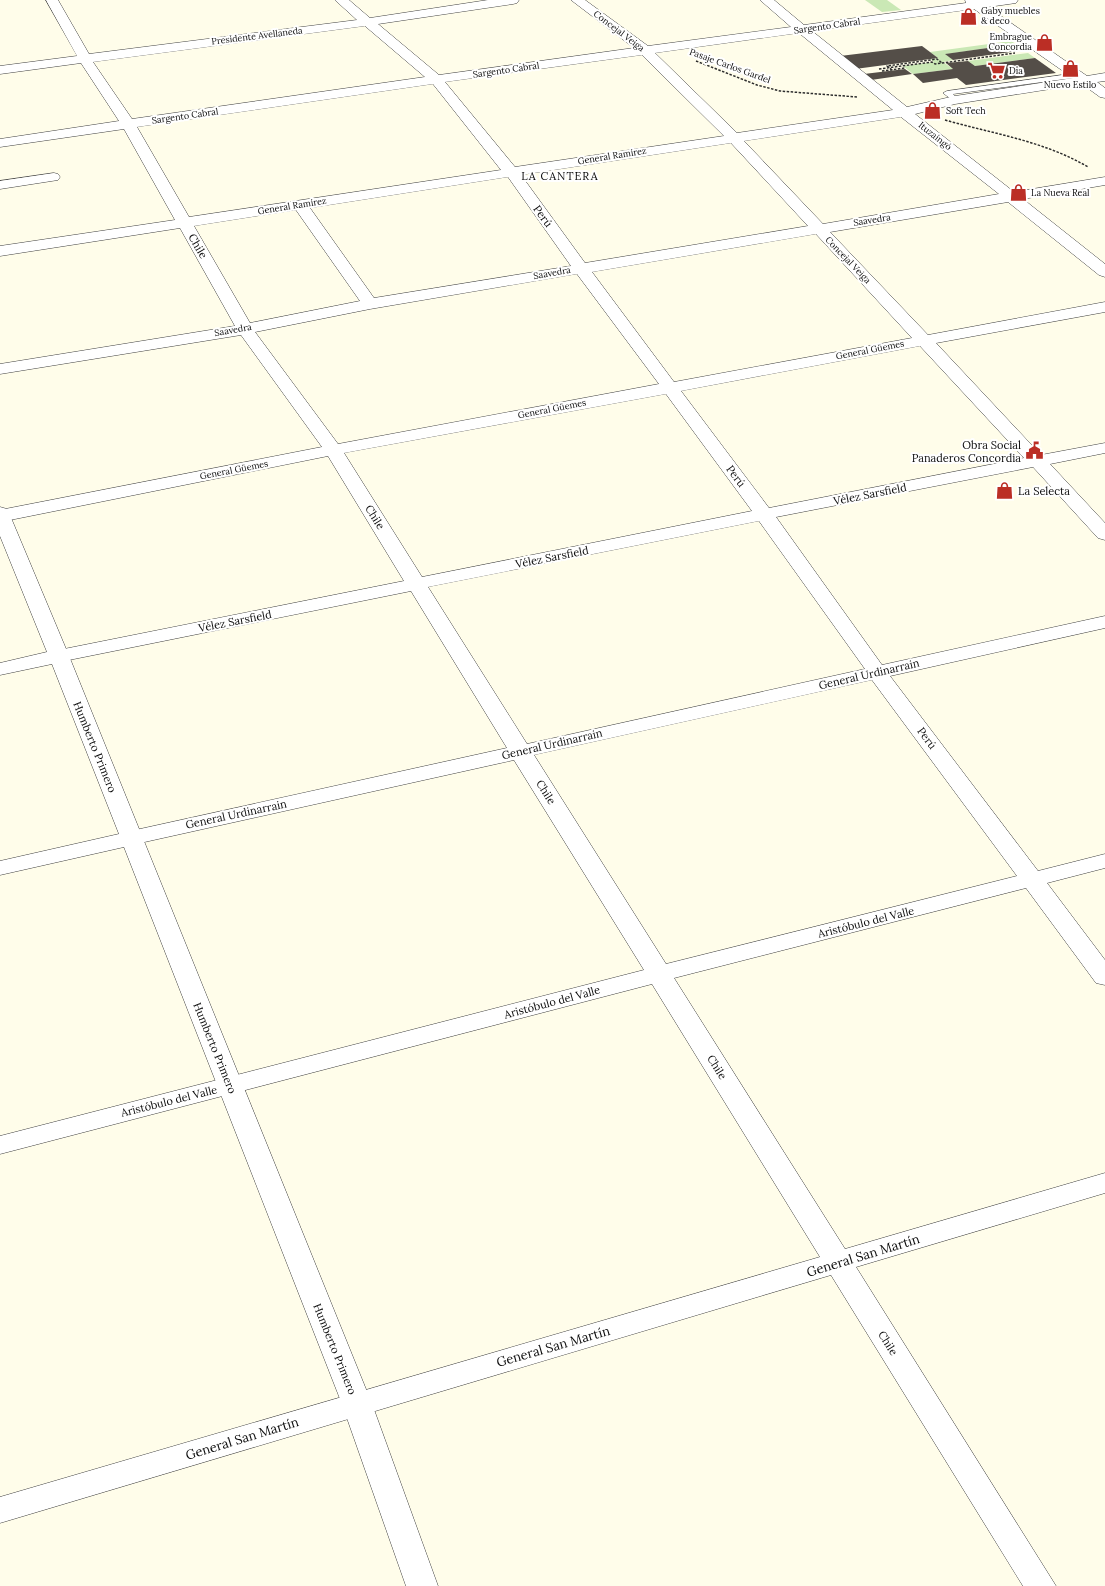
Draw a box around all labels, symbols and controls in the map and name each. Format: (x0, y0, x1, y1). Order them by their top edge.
place label: Gaby muebles & deco (981, 5, 1040, 26)
shop icon: Gaby muebles & deco (958, 6, 978, 26)
street label: Concejal Veiga (592, 8, 647, 54)
street label: Sargento Cabral (793, 15, 861, 36)
street label: Presidente Avellaneda (211, 24, 304, 47)
place label: Embrague Concordia (989, 31, 1032, 52)
shop icon: Embrague Concordia (1035, 32, 1055, 52)
street label: Pasaje Carlos Gardel (688, 46, 773, 86)
shop icon: Nuevo Estilo (1060, 58, 1080, 78)
street label: Sargento Cabral (472, 59, 540, 80)
supermarket icon: Dia (986, 61, 1006, 81)
place label: Dia (1009, 65, 1023, 76)
place label: Nuevo Estilo (1044, 79, 1096, 90)
shop icon: Soft Tech (923, 101, 943, 121)
street label: Sargento Cabral (151, 105, 219, 126)
place label: Soft Tech (946, 105, 986, 116)
street label: Ituzaingó (916, 119, 954, 152)
street label: General Ramírez (577, 145, 648, 166)
district label: LA CANTERA (521, 169, 599, 183)
shop icon: La Nueva Real (1008, 183, 1028, 203)
place label: La Nueva Real (1031, 187, 1090, 198)
street label: General Ramírez (257, 195, 328, 216)
street label: Perú (530, 202, 556, 230)
street label: Saavedra (853, 211, 892, 228)
street label: Chile (185, 231, 211, 261)
street label: Concejal Veiga (823, 234, 874, 286)
street label: Saavedra (533, 264, 572, 281)
street label: Saavedra (214, 321, 253, 338)
street label: General Güemes (835, 337, 905, 362)
street label: General Güemes (517, 396, 587, 421)
place label: Obra Social Panaderos Concordia (912, 438, 1021, 465)
public building icon: Obra Social Panaderos Concordia (1024, 441, 1044, 461)
street label: General Güemes (199, 457, 269, 482)
street label: Perú (723, 462, 749, 490)
street label: Vélez Sarsfield (831, 480, 908, 508)
shop icon: La Selecta (995, 481, 1015, 501)
place label: La Selecta (1018, 484, 1070, 498)
street label: Chile (362, 502, 388, 532)
street label: Vélez Sarsfield (513, 543, 590, 571)
street label: Vélez Sarsfield (196, 607, 273, 635)
street label: General Urdinarrain (817, 656, 921, 692)
street label: Humberto Primero (70, 699, 120, 795)
street label: Perú (914, 724, 940, 752)
street label: General Urdinarrain (500, 726, 604, 762)
street label: Chile (533, 777, 559, 807)
street label: General Urdinarrain (184, 796, 288, 832)
street label: Aristóbulo del Valle (815, 903, 916, 941)
street label: Aristóbulo del Valle (502, 982, 602, 1022)
street label: Humberto Primero (190, 1000, 240, 1096)
street label: Chile (704, 1052, 730, 1082)
street label: Aristóbulo del Valle (118, 1082, 219, 1120)
street label: General San Martín (805, 1230, 922, 1281)
street label: Humberto Primero (310, 1301, 360, 1397)
street label: General San Martín (494, 1322, 612, 1371)
street label: Chile (875, 1328, 901, 1358)
street label: General San Martín (184, 1413, 301, 1464)

